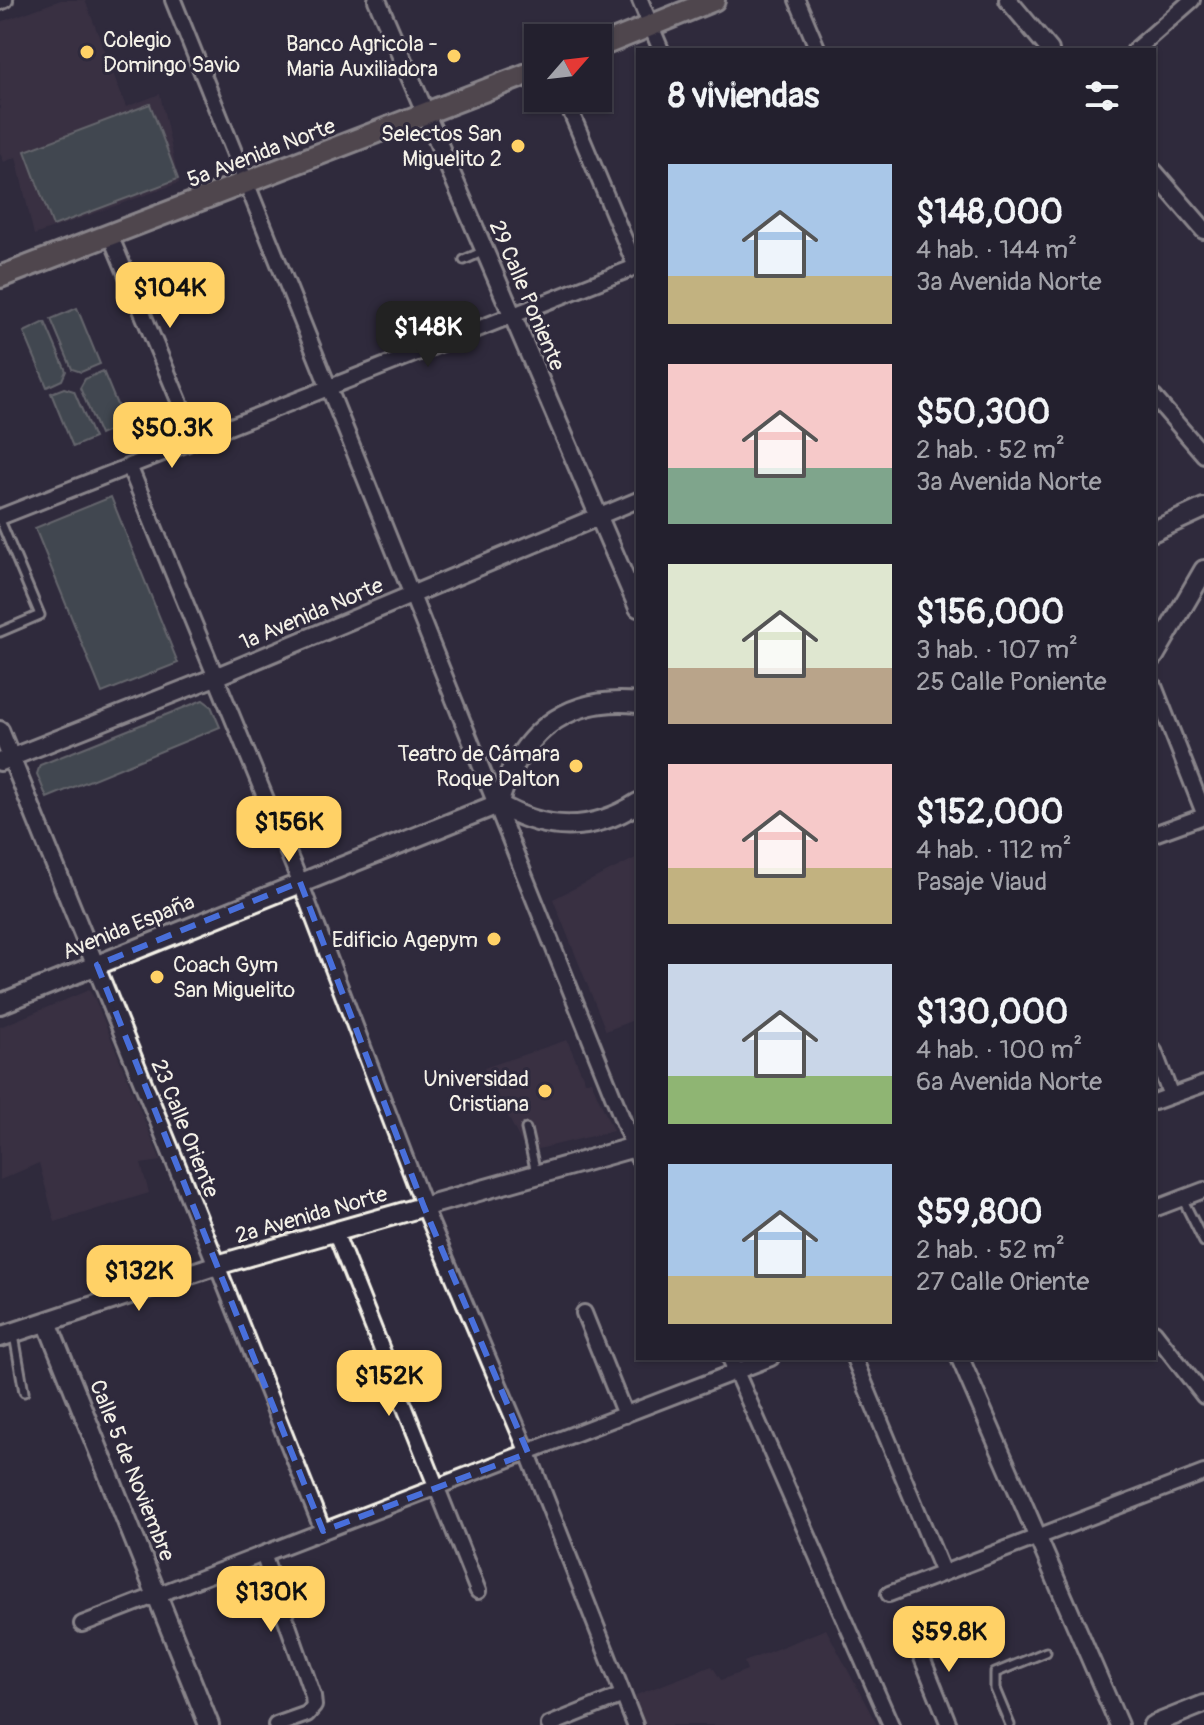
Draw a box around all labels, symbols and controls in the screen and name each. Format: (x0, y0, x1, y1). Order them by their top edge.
north arrow (524, 24, 612, 112)
map controls (524, 24, 612, 112)
place label: Colegio Domingo Savio (103, 26, 240, 79)
place label: Banco Agricola - Maria Auxiliadora (286, 30, 438, 83)
marker: Colegio Domingo Savio (78, 43, 96, 61)
marker: Banco Agricola - Maria Auxiliadora (445, 47, 463, 65)
icon: filters (1080, 74, 1124, 118)
text: 8 viviendas (668, 75, 819, 118)
street label: 5a Avenida Norte (183, 112, 340, 194)
place label: Selectos San Miguelito 2 (381, 120, 502, 173)
marker: Selectos San Miguelito 2 (509, 137, 527, 155)
text: $148,000 (916, 191, 1063, 234)
icon: home (732, 196, 828, 292)
street label: 29 Calle Poniente (483, 216, 571, 375)
text: 4 hab. · 144 m² (916, 234, 1077, 266)
pin: $104K (114, 262, 226, 330)
text: 3a Avenida Norte (916, 266, 1101, 298)
text: $104K (134, 272, 206, 304)
pin: $148K (372, 301, 484, 369)
text: $148K (394, 311, 462, 343)
text: $50,300 (916, 391, 1050, 434)
icon: home (732, 396, 828, 492)
pin: $50.3K (107, 402, 237, 470)
text: $50.3K (131, 412, 213, 444)
text: 2 hab. · 52 m² (916, 434, 1065, 466)
text: 3a Avenida Norte (916, 466, 1101, 498)
street label: 1a Avenida Norte (235, 571, 388, 657)
text: $156,000 (916, 591, 1064, 634)
icon: home (732, 596, 828, 692)
text: 3 hab. · 107 m² (916, 634, 1078, 666)
text: 25 Calle Poniente (916, 666, 1107, 698)
place label: Teatro de Cámara Roque Dalton (398, 740, 560, 793)
marker: Teatro de Cámara Roque Dalton (567, 757, 585, 775)
text: $152,000 (916, 791, 1063, 834)
pin: $156K (233, 796, 345, 864)
icon: home (732, 796, 828, 892)
text: $156K (254, 806, 324, 838)
text: 4 hab. · 112 m² (916, 834, 1072, 866)
text: Pasaje Viaud (916, 866, 1047, 898)
street label: Avenida España (58, 888, 199, 966)
place label: Edificio Agepym (332, 926, 478, 954)
marker: Edificio Agepym (485, 930, 503, 948)
place label: Coach Gym San Miguelito (173, 951, 295, 1004)
marker: Coach Gym San Miguelito (148, 968, 166, 986)
text: $130,000 (916, 991, 1068, 1034)
icon: home (732, 996, 828, 1092)
text: 4 hab. · 100 m² (916, 1034, 1082, 1066)
street label: 23 Calle Oriente (145, 1055, 226, 1202)
place label: Universidad Cristiana (423, 1065, 529, 1118)
text: 6a Avenida Norte (916, 1066, 1102, 1098)
marker: Universidad Cristiana (536, 1082, 554, 1100)
street label: 2a Avenida Norte (232, 1180, 391, 1250)
text: $59,800 (916, 1191, 1043, 1234)
icon: home (732, 1196, 828, 1292)
text: 2 hab. · 52 m² (916, 1234, 1065, 1266)
pin: $132K (83, 1245, 195, 1313)
text: $132K (105, 1255, 173, 1287)
text: 27 Calle Oriente (916, 1266, 1089, 1298)
pin: $152K (333, 1350, 445, 1418)
text: $152K (355, 1360, 423, 1392)
street label: Calle 5 de Noviembre (83, 1376, 181, 1565)
pin: $130K (215, 1566, 327, 1634)
text: $130K (235, 1576, 307, 1608)
pin: $59.8K (884, 1606, 1014, 1674)
text: $59.8K (911, 1616, 987, 1648)

